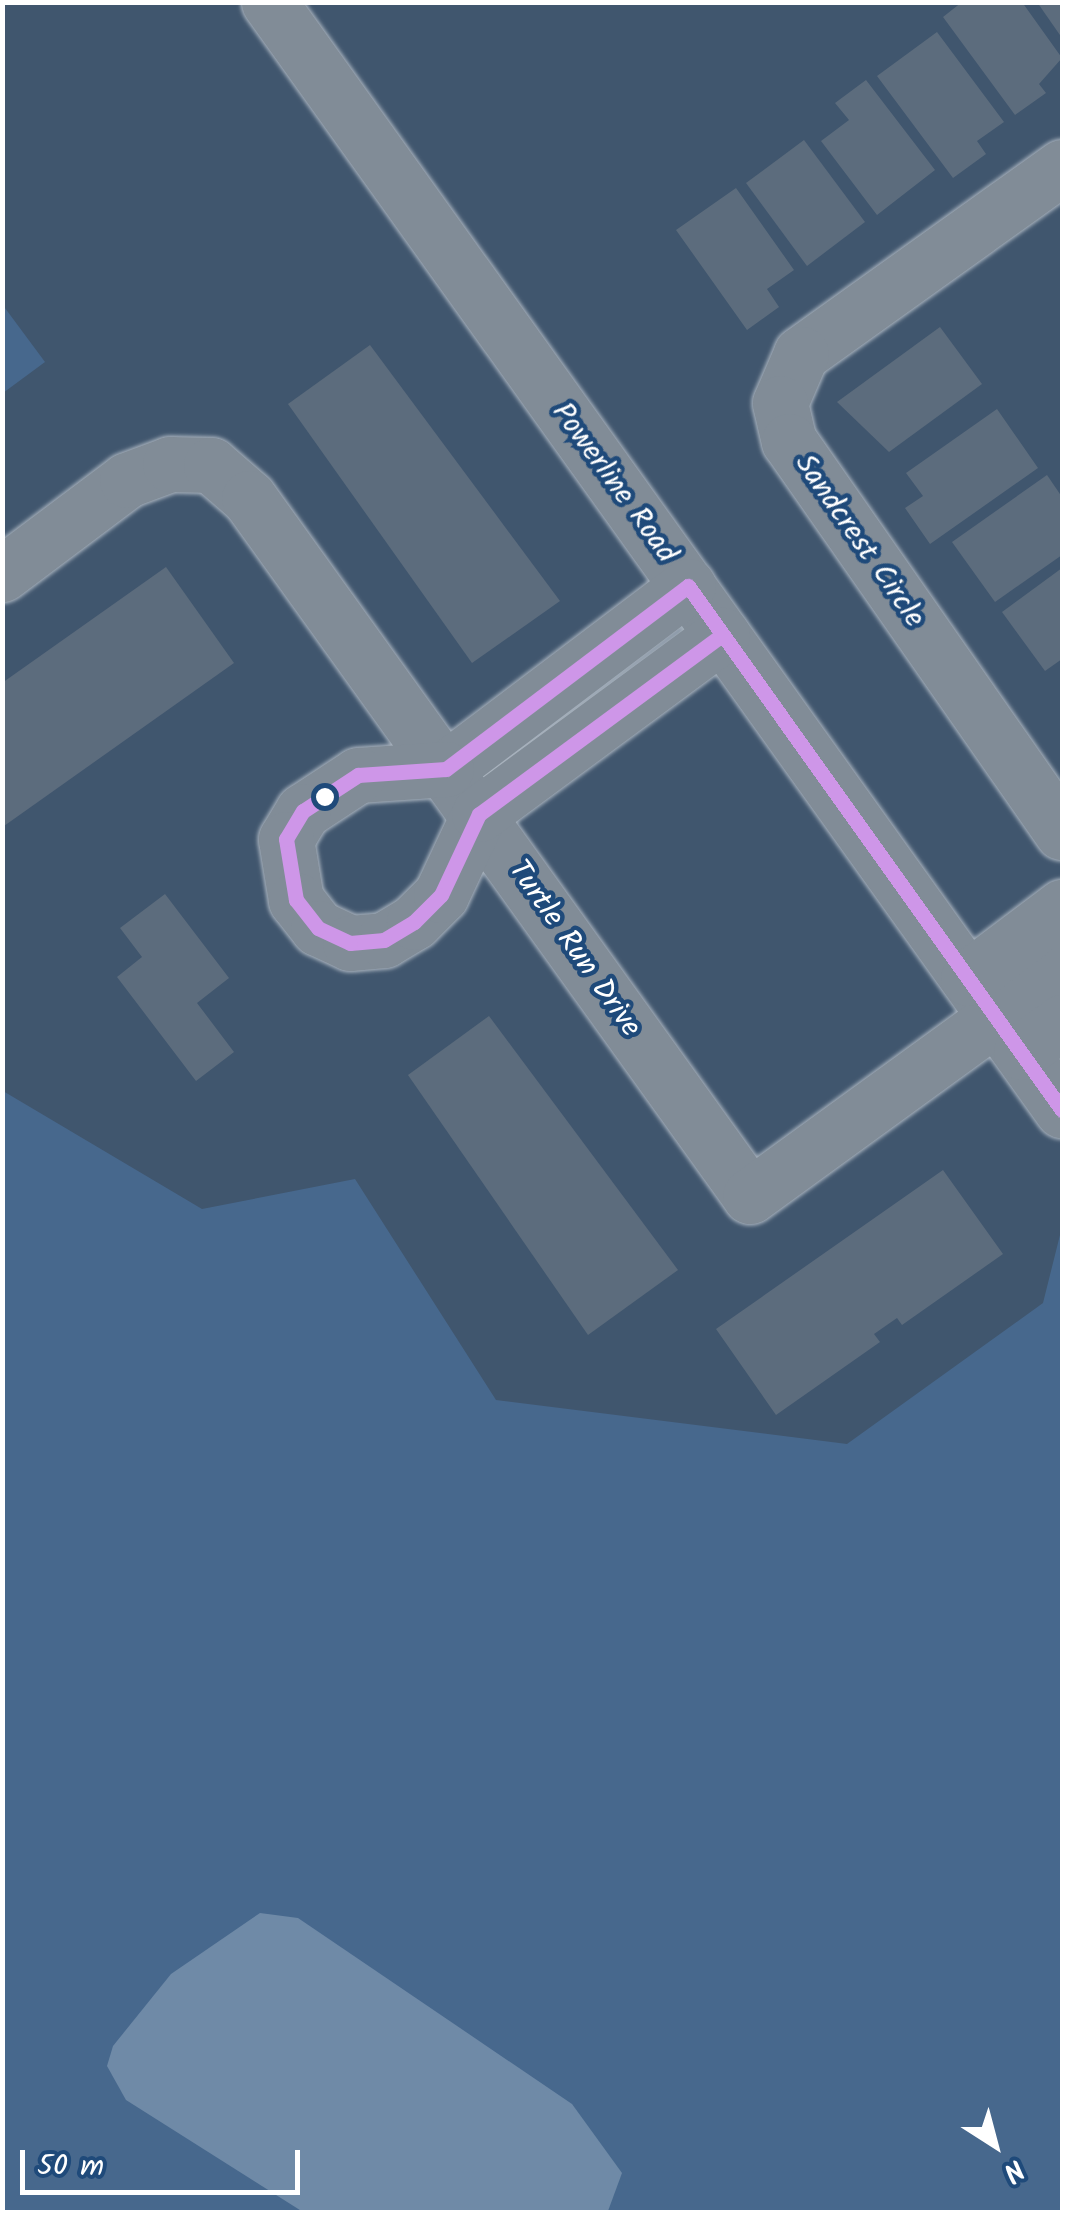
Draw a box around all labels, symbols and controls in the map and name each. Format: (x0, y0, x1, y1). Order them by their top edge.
street label: Powerline Road (544, 396, 684, 570)
street label: Sandcrest Circle (786, 447, 932, 635)
unlabelled marker (315, 787, 335, 807)
street label: Turtle Run Drive (500, 854, 648, 1044)
north arrow (945, 2095, 1045, 2195)
scale bar (25, 2130, 305, 2192)
text: 50 m (37, 2143, 104, 2191)
text: N (993, 2146, 1033, 2193)

